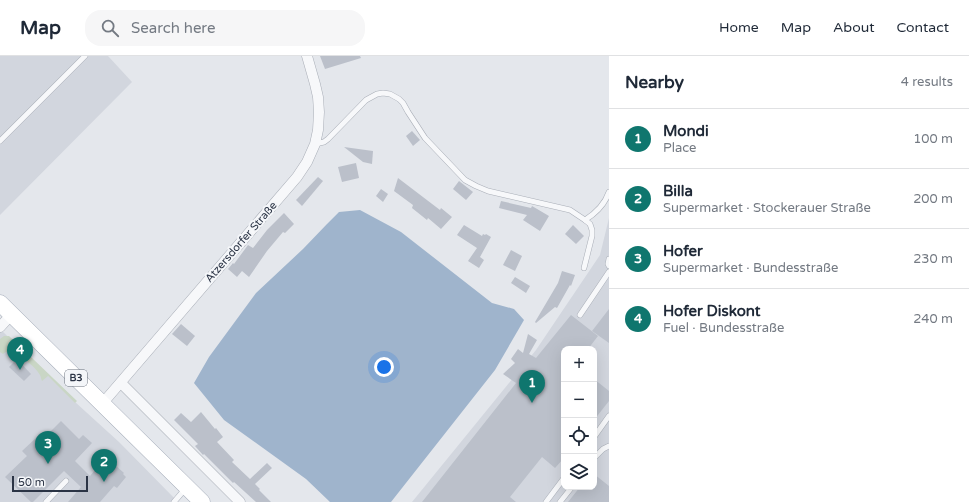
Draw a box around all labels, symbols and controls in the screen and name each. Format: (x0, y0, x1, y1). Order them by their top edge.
search box (85, 10, 365, 46)
text: Map (20, 17, 61, 39)
icon: search (99, 17, 121, 39)
text: Search here (131, 19, 215, 37)
text: Home (719, 19, 759, 36)
text: Map (781, 19, 811, 36)
text: About (833, 19, 875, 36)
text: Contact (897, 19, 949, 36)
text: Nearby (625, 72, 684, 93)
text: 4 results (901, 74, 953, 90)
text: Mondi (663, 122, 709, 140)
text: 1 (634, 131, 642, 147)
text: 100 m (913, 131, 953, 147)
text: Place (663, 140, 696, 156)
text: Billa (663, 182, 693, 200)
text: 2 (634, 191, 642, 207)
text: 200 m (913, 191, 953, 207)
street label: Atzersdorfer Straße (202, 199, 280, 285)
text: Supermarket · Stockerauer Straße (663, 200, 871, 216)
text: Hofer (663, 242, 703, 260)
text: 3 (634, 251, 642, 267)
text: 230 m (913, 251, 953, 267)
text: Supermarket · Bundesstraße (663, 260, 838, 276)
text: Hofer Diskont (663, 302, 761, 320)
text: 4 (634, 311, 642, 327)
text: 240 m (913, 311, 953, 327)
text: Fuel · Bundesstraße (663, 320, 784, 336)
pin: 4 (7, 337, 33, 370)
map controls (561, 346, 597, 490)
button: + (561, 346, 597, 382)
your location (374, 357, 394, 377)
road number: B3 (65, 370, 87, 386)
pin: 1 (519, 370, 545, 403)
button: − (561, 382, 597, 418)
button: locate (561, 418, 597, 454)
pin: 3 (35, 431, 61, 464)
pin: 2 (91, 449, 117, 482)
button: layers (561, 454, 597, 490)
scale bar (12, 474, 88, 493)
text: 50 m (18, 476, 45, 489)

